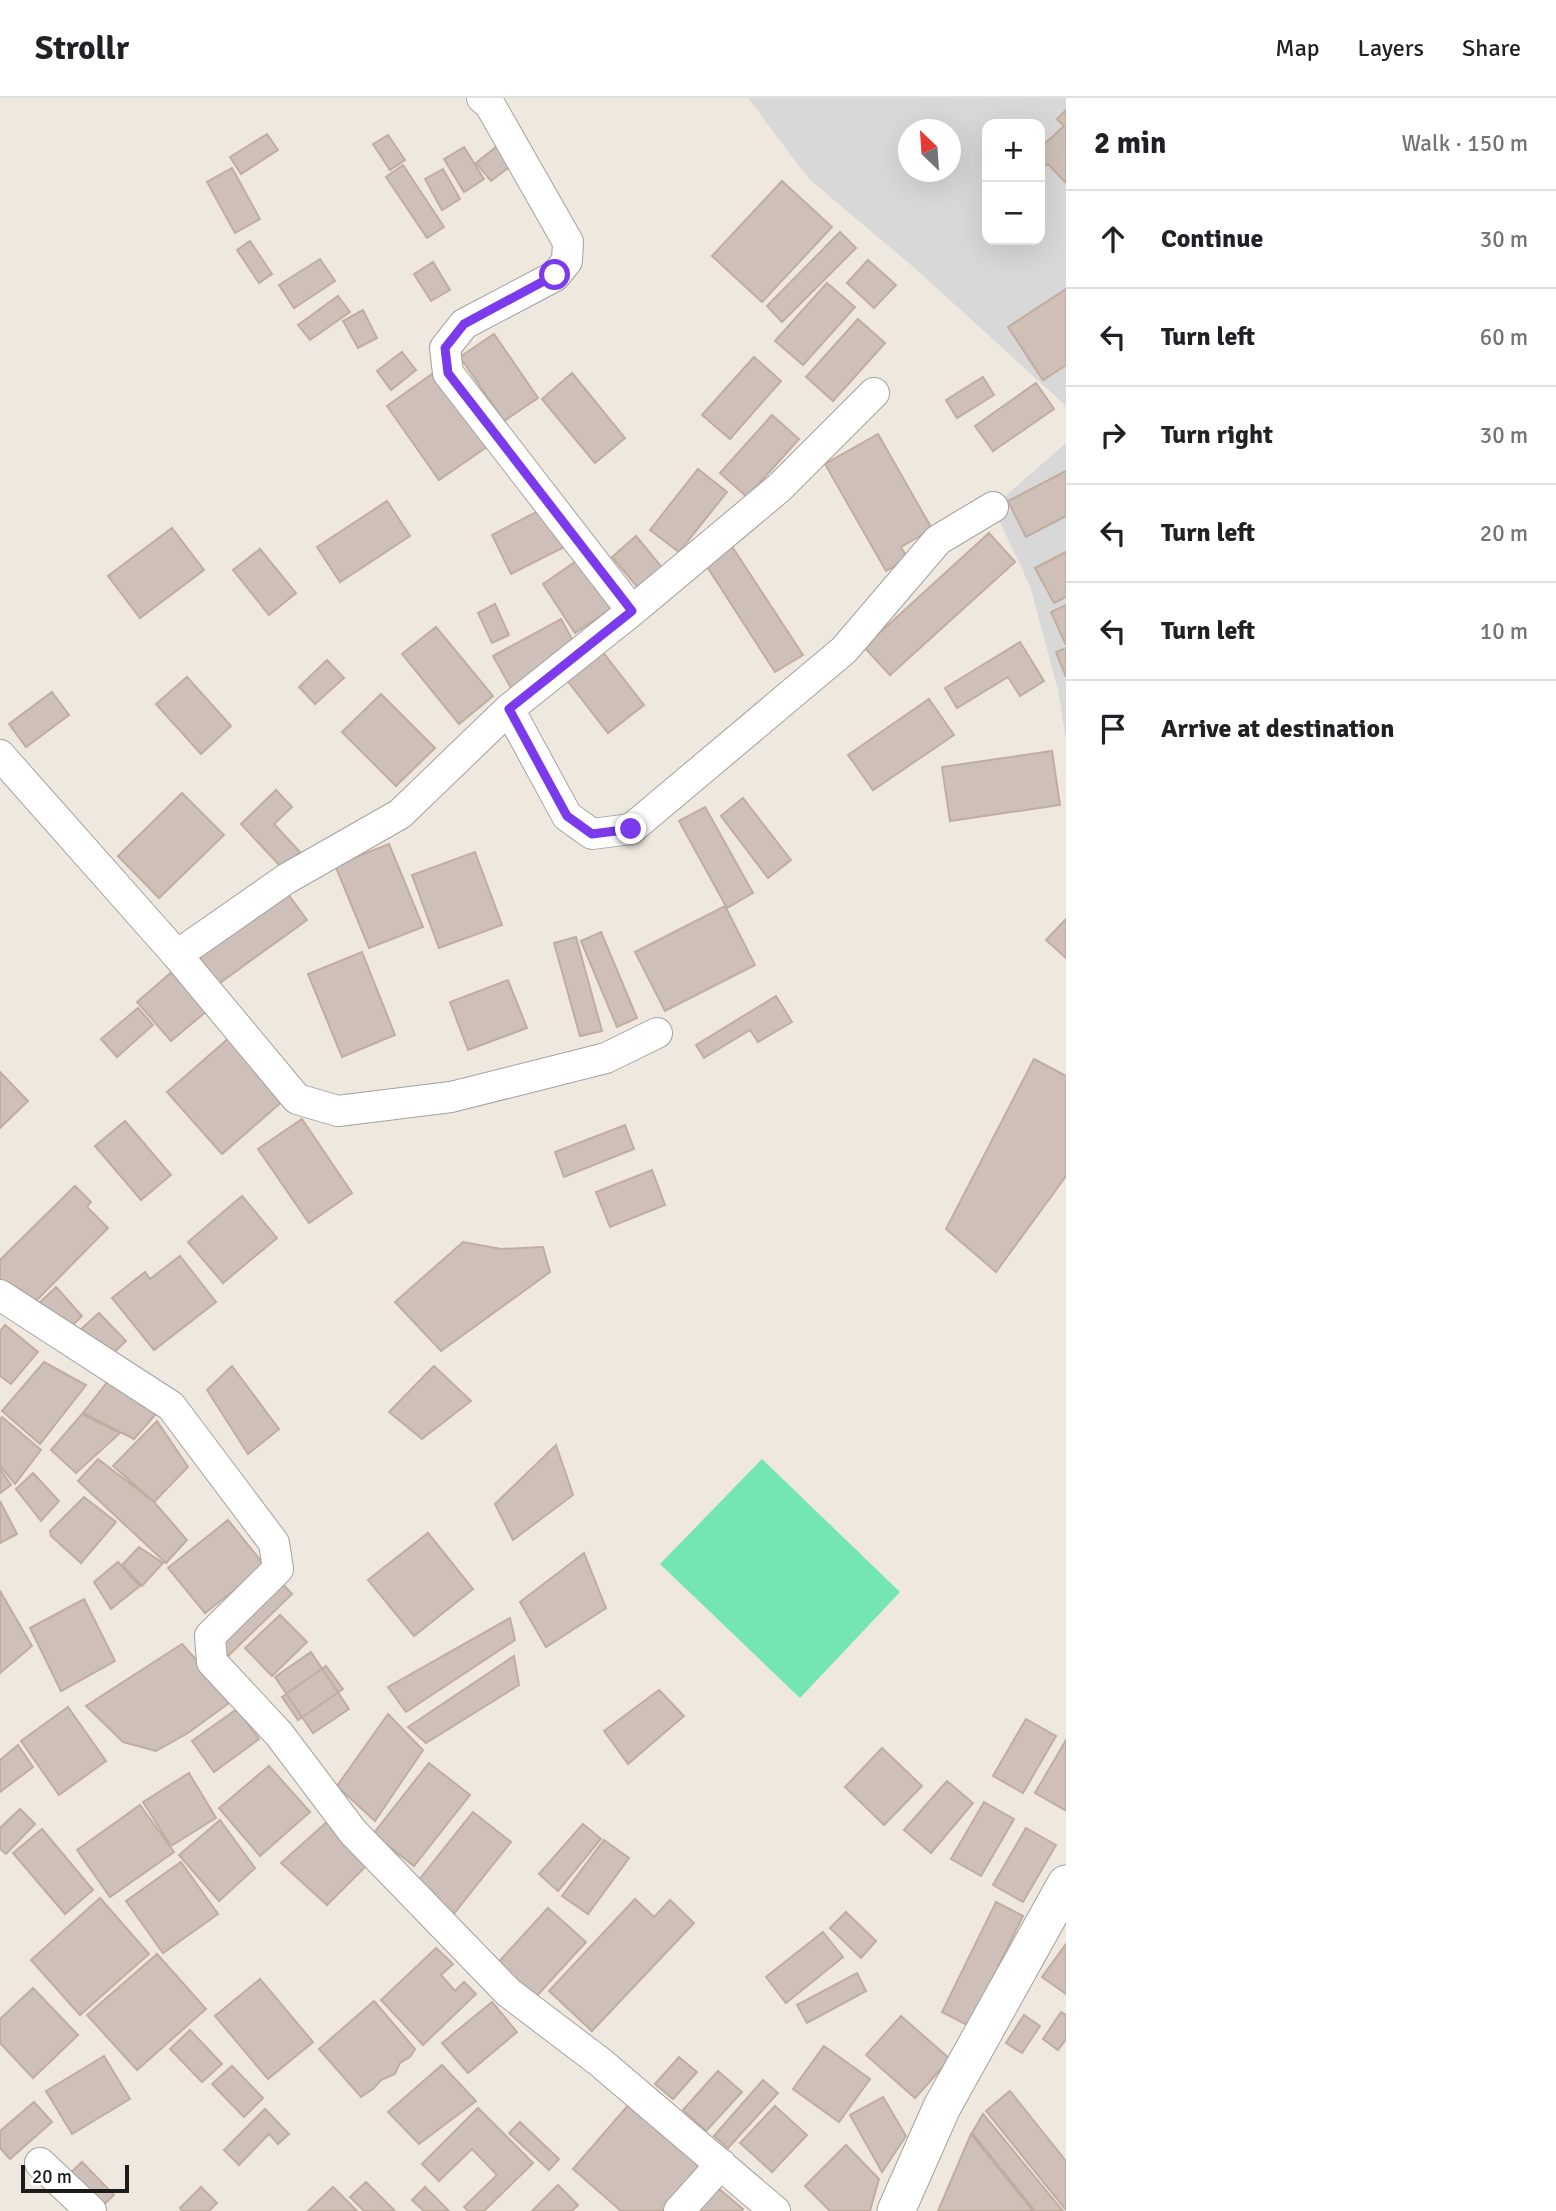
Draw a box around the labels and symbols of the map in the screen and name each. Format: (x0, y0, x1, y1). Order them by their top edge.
north arrow (898, 119, 961, 182)
route start (539, 259, 570, 290)
route end (615, 813, 646, 844)
scale bar (21, 2162, 130, 2194)

